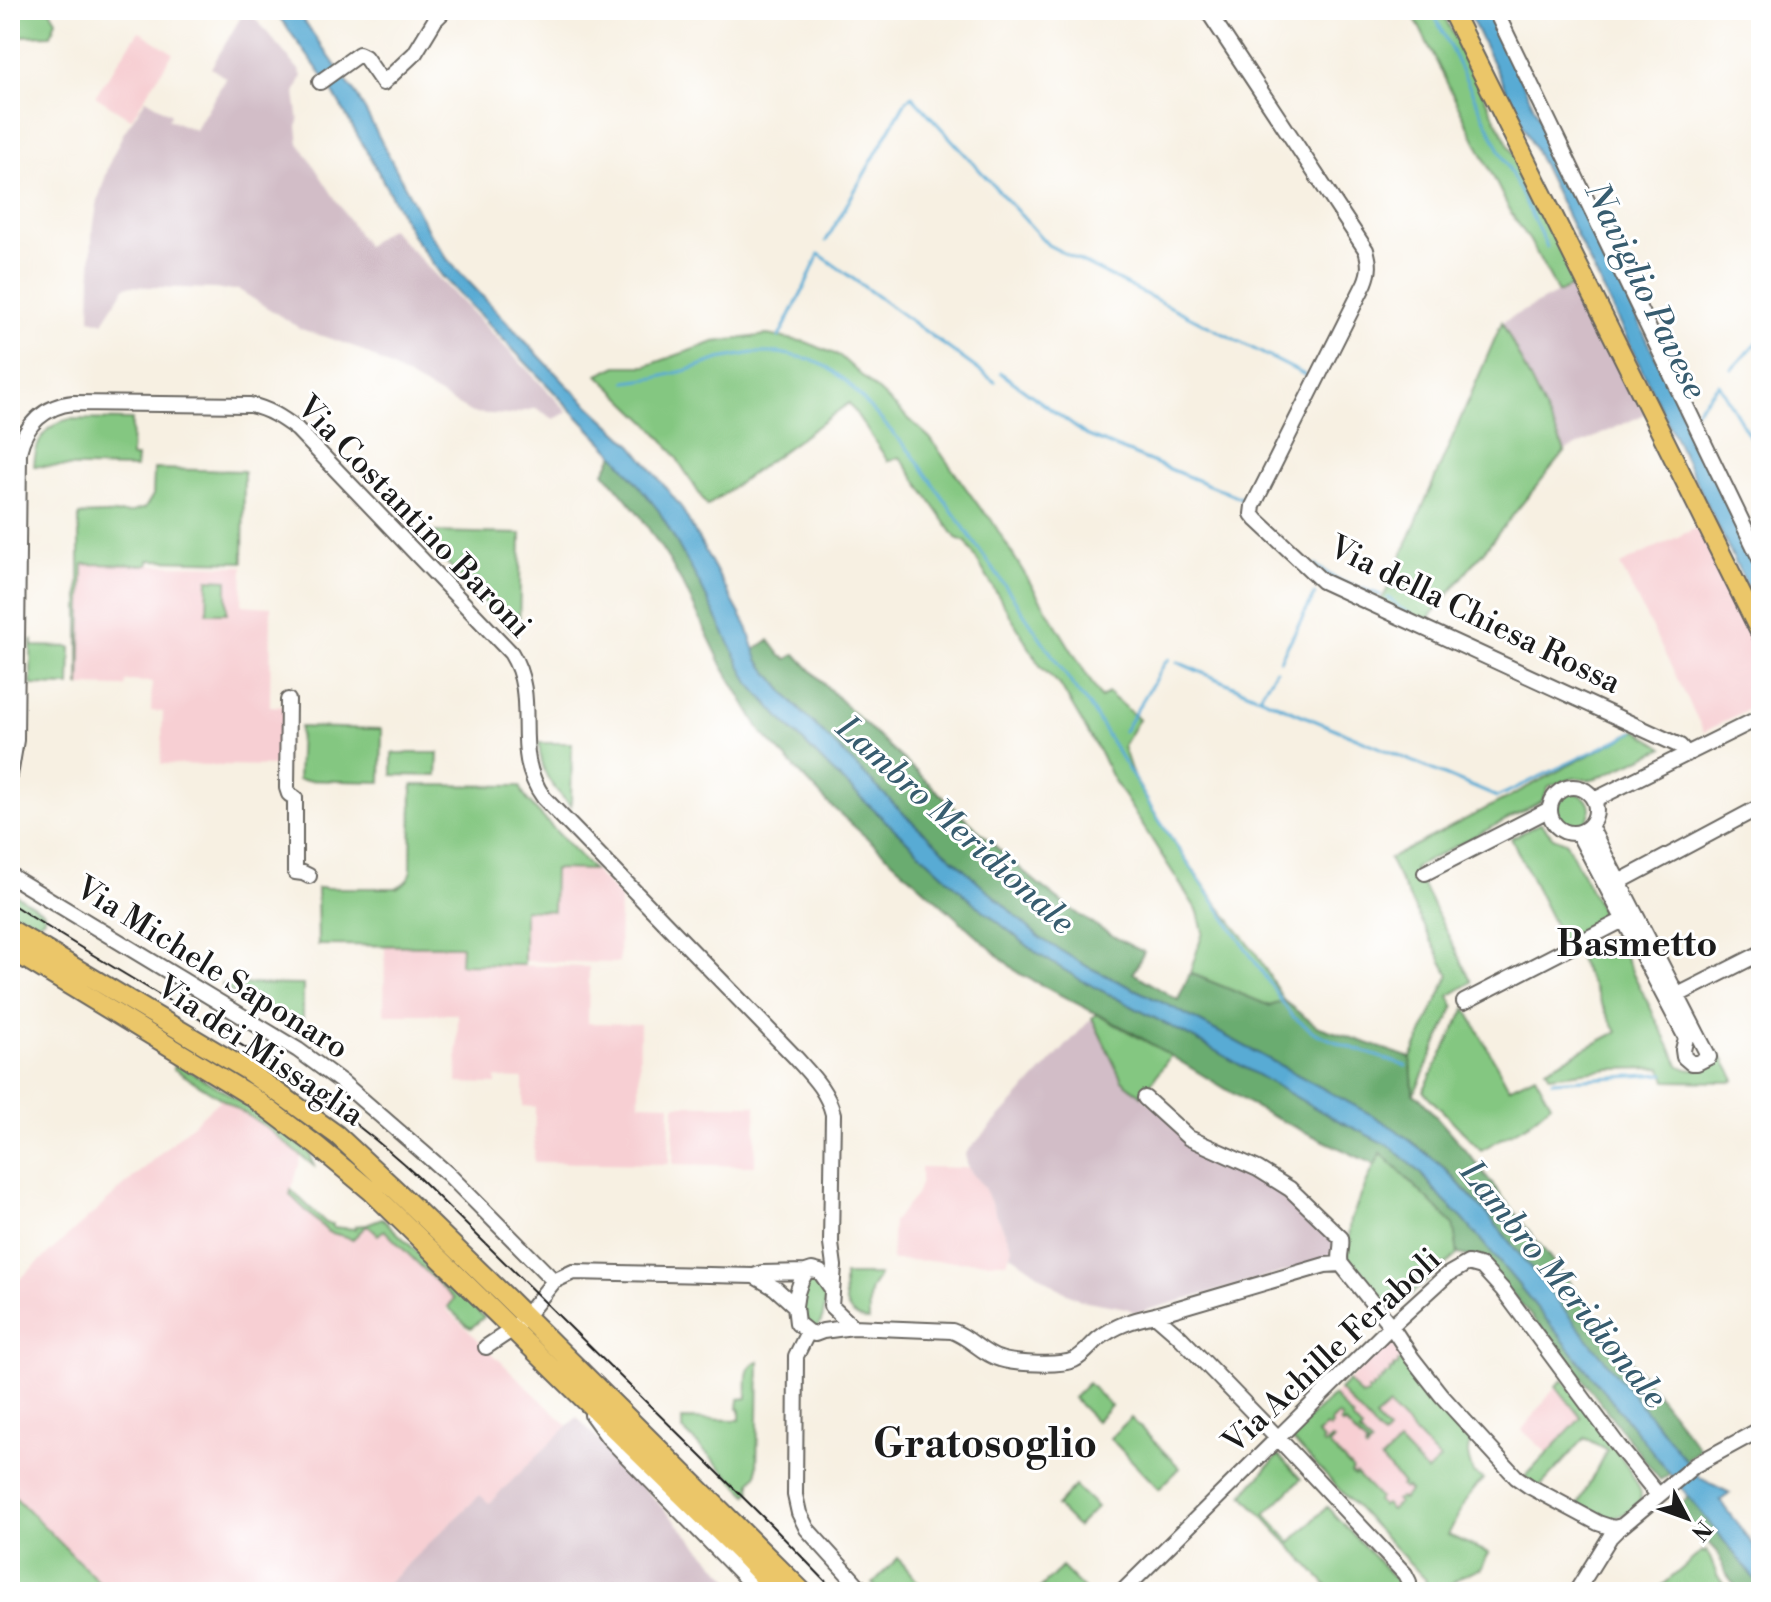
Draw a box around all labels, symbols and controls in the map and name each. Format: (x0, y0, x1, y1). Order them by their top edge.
water label: Naviglio Pavese (1574, 175, 1716, 406)
street label: Via Costantino Baroni (287, 387, 540, 646)
street label: Via della Chiesa Rossa (1322, 527, 1628, 703)
water label: Lambro Meridionale (826, 707, 1083, 944)
street label: Via Michele Saponaro (67, 867, 356, 1068)
district label: Basmetto (1556, 923, 1718, 968)
street label: Via dei Missaglia (148, 966, 372, 1136)
water label: Lambro Meridionale (1450, 1152, 1676, 1417)
street label: Via Achille Feraboli (1214, 1240, 1449, 1463)
district label: Gratosoglio (873, 1420, 1097, 1470)
north arrow (1647, 1478, 1727, 1558)
text: N (1685, 1515, 1717, 1546)

